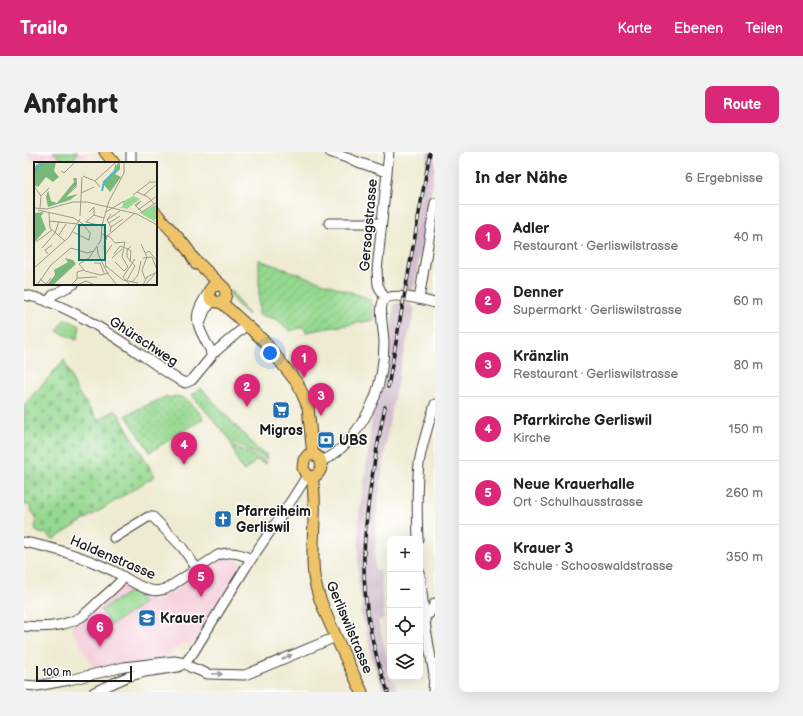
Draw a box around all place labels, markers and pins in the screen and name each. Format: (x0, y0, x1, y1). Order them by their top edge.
pin: 1 (291, 345, 317, 378)
pin: 2 (234, 374, 260, 407)
pin: 3 (308, 383, 334, 416)
supermarket icon: Migros (271, 400, 291, 420)
place label: Migros (259, 422, 303, 439)
bank icon: UBS (316, 430, 336, 450)
pin: 4 (171, 432, 197, 465)
place label: UBS (339, 432, 368, 449)
place label: Pfarreiheim Gerliswil (236, 503, 311, 536)
church icon: Pfarreiheim Gerliswil (213, 509, 233, 529)
pin: 5 (188, 564, 214, 597)
school or university icon: Krauer (137, 608, 157, 628)
place label: Krauer (160, 610, 205, 627)
pin: 6 (87, 614, 113, 647)

